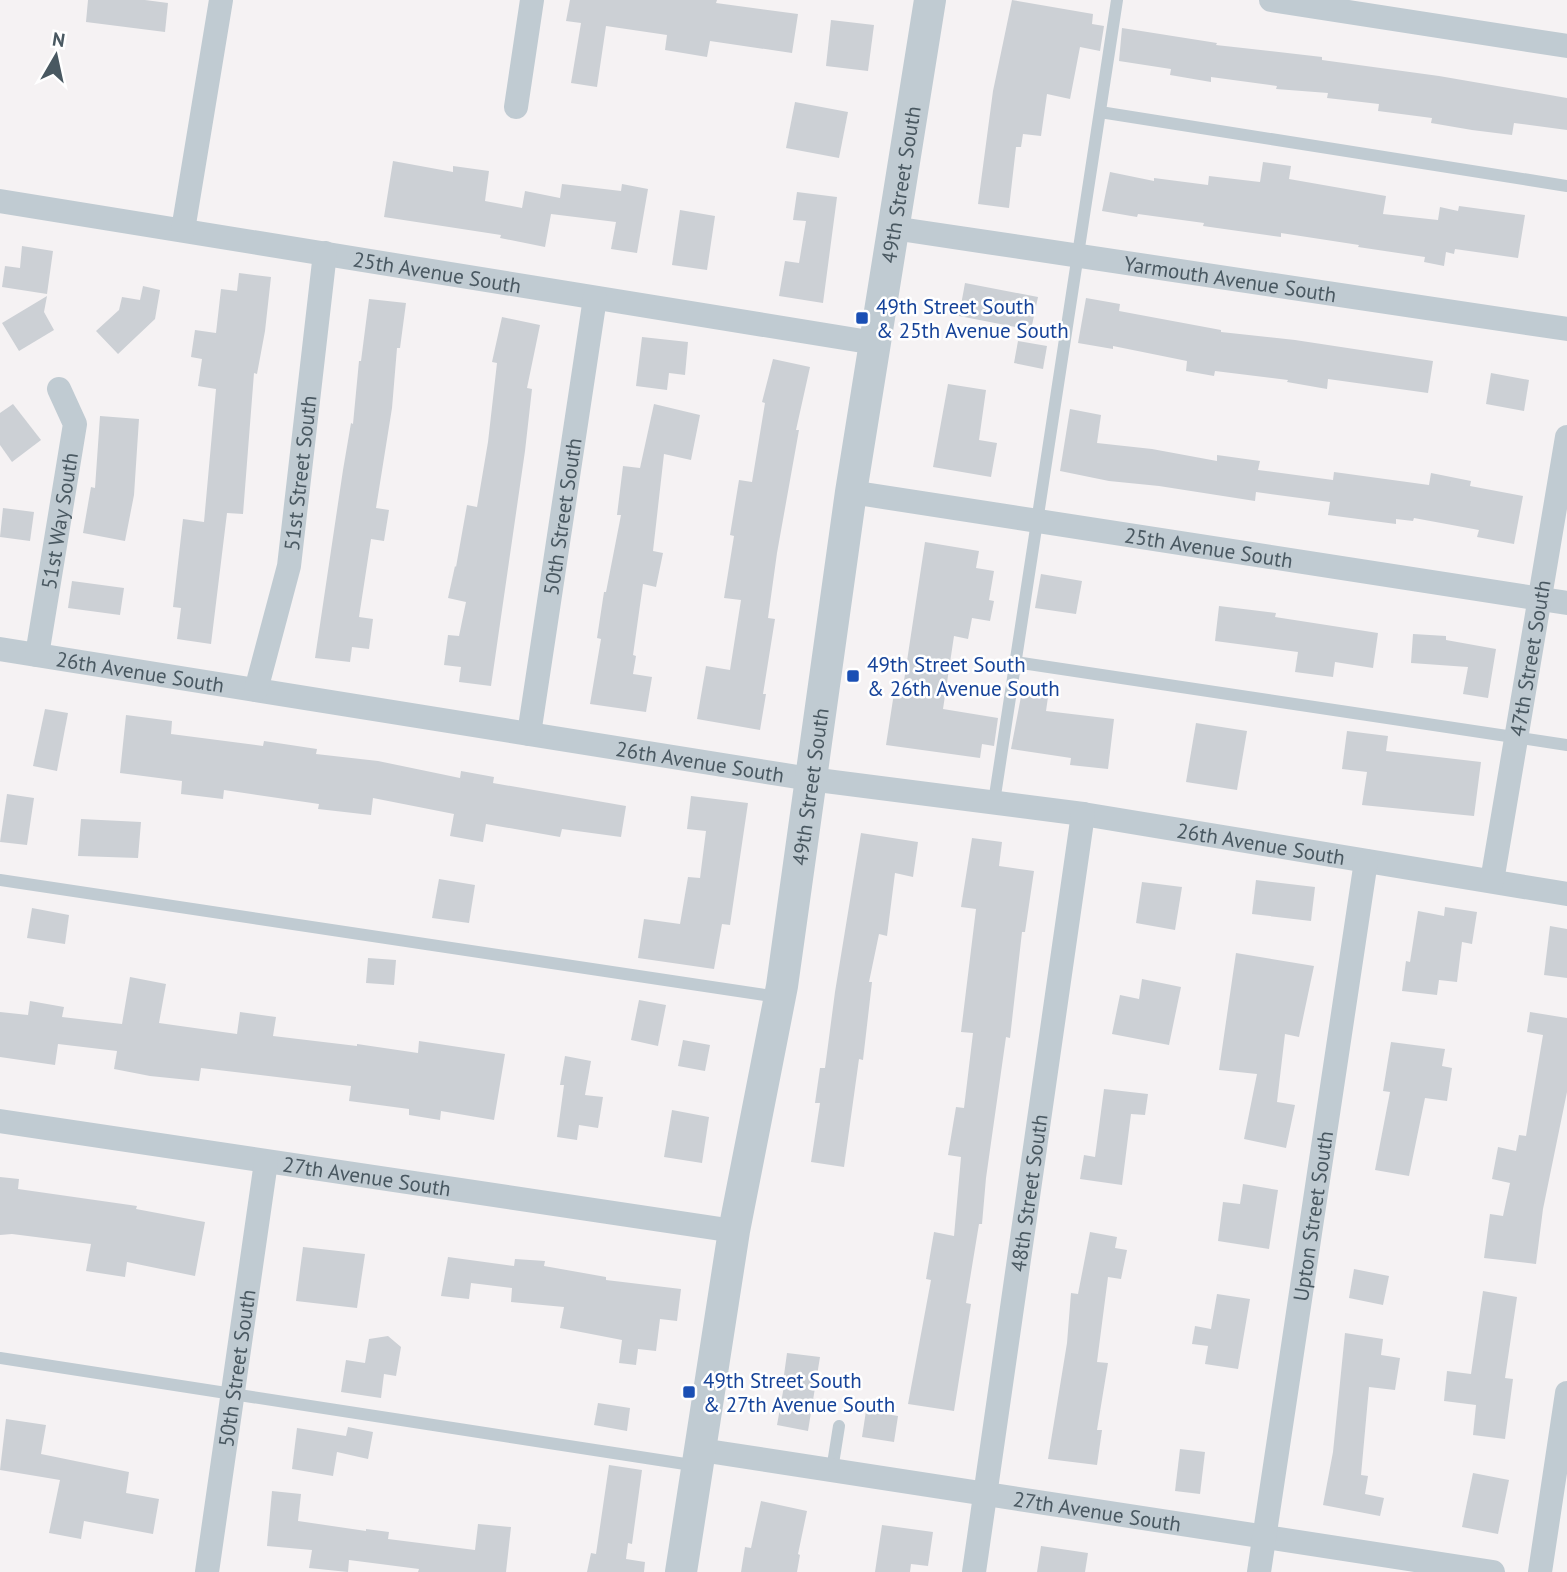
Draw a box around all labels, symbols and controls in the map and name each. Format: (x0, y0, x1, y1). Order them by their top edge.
north arrow (21, 21, 91, 91)
text: N (51, 26, 67, 52)
street label: 49th Street South (874, 104, 926, 265)
street label: 25th Avenue South (351, 245, 523, 299)
street label: Yarmouth Avenue South (1122, 249, 1338, 308)
place label: 49th Street South & 25th Avenue South (876, 293, 1069, 344)
marker: 49th Street South & 25th Avenue South (854, 310, 870, 326)
street label: 51st Street South (277, 394, 322, 552)
street label: 50th Street South (537, 436, 587, 597)
street label: 51st Way South (35, 450, 84, 591)
street label: 25th Avenue South (1123, 521, 1295, 574)
street label: 47th Street South (1503, 578, 1556, 738)
street label: 26th Avenue South (54, 645, 226, 698)
place label: 49th Street South & 26th Avenue South (867, 651, 1060, 702)
marker: 49th Street South & 26th Avenue South (845, 668, 861, 684)
street label: 49th Street South (785, 706, 834, 867)
street label: 26th Avenue South (614, 735, 786, 788)
street label: 26th Avenue South (1175, 816, 1347, 871)
street label: 48th Street South (1004, 1112, 1053, 1273)
street label: Upton Street South (1286, 1129, 1339, 1303)
street label: 27th Avenue South (281, 1150, 453, 1202)
street label: 50th Street South (212, 1288, 261, 1449)
place label: 49th Street South & 27th Avenue South (703, 1367, 895, 1418)
marker: 49th Street South & 27th Avenue South (681, 1384, 697, 1400)
street label: 27th Avenue South (1011, 1485, 1183, 1537)

